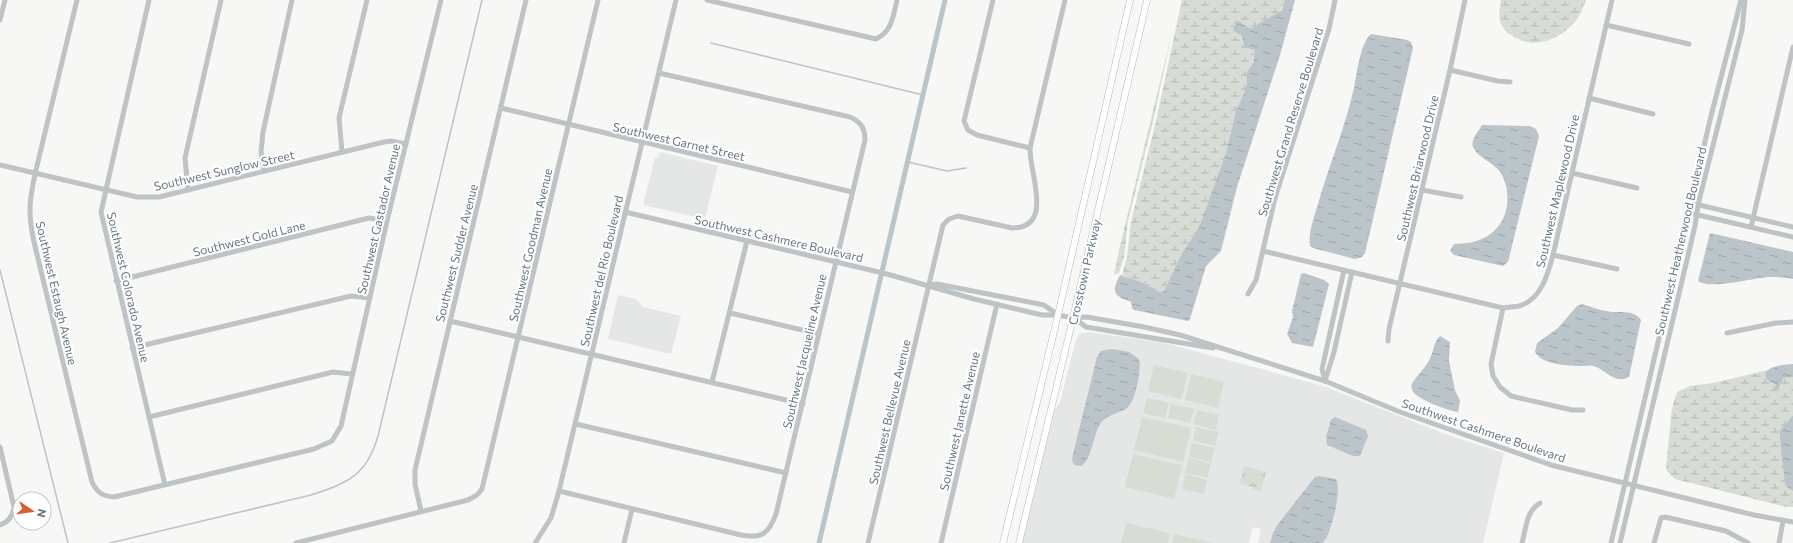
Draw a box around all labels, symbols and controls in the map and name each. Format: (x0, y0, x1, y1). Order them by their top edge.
street label: Southwest Grand Reserve Boulevard (1255, 26, 1325, 218)
street label: Southwest Briarwood Drive (1393, 94, 1441, 242)
street label: Southwest Maplewood Drive (1533, 113, 1581, 269)
street label: Southwest Garnet Street (612, 119, 746, 163)
street label: Southwest Gastador Avenue (354, 142, 402, 296)
street label: Southwest Heatherwood Boulevard (1651, 145, 1709, 337)
street label: Southwest Sunglow Street (152, 147, 296, 193)
street label: Southwest Goodman Avenue (506, 167, 554, 323)
street label: Southwest Sudder Avenue (432, 182, 480, 324)
street label: Southwest del Rio Boulevard (577, 194, 625, 348)
street label: Southwest Colorado Avenue (105, 210, 153, 364)
street label: Southwest Cashmere Boulevard (693, 212, 865, 264)
street label: Southwest Gold Lane (191, 217, 307, 259)
street label: Crosstown Parkway (1065, 218, 1103, 326)
street label: Southwest Estaugh Avenue (34, 220, 80, 366)
street label: Southwest Jacqueline Avenue (779, 272, 830, 430)
street label: Southwest Bellevue Avenue (865, 338, 913, 486)
street label: Southwest Janette Avenue (936, 350, 983, 492)
street label: Southwest Cashmere Boulevard (1400, 395, 1568, 465)
north arrow (12, 491, 52, 531)
text: N (35, 508, 49, 519)

